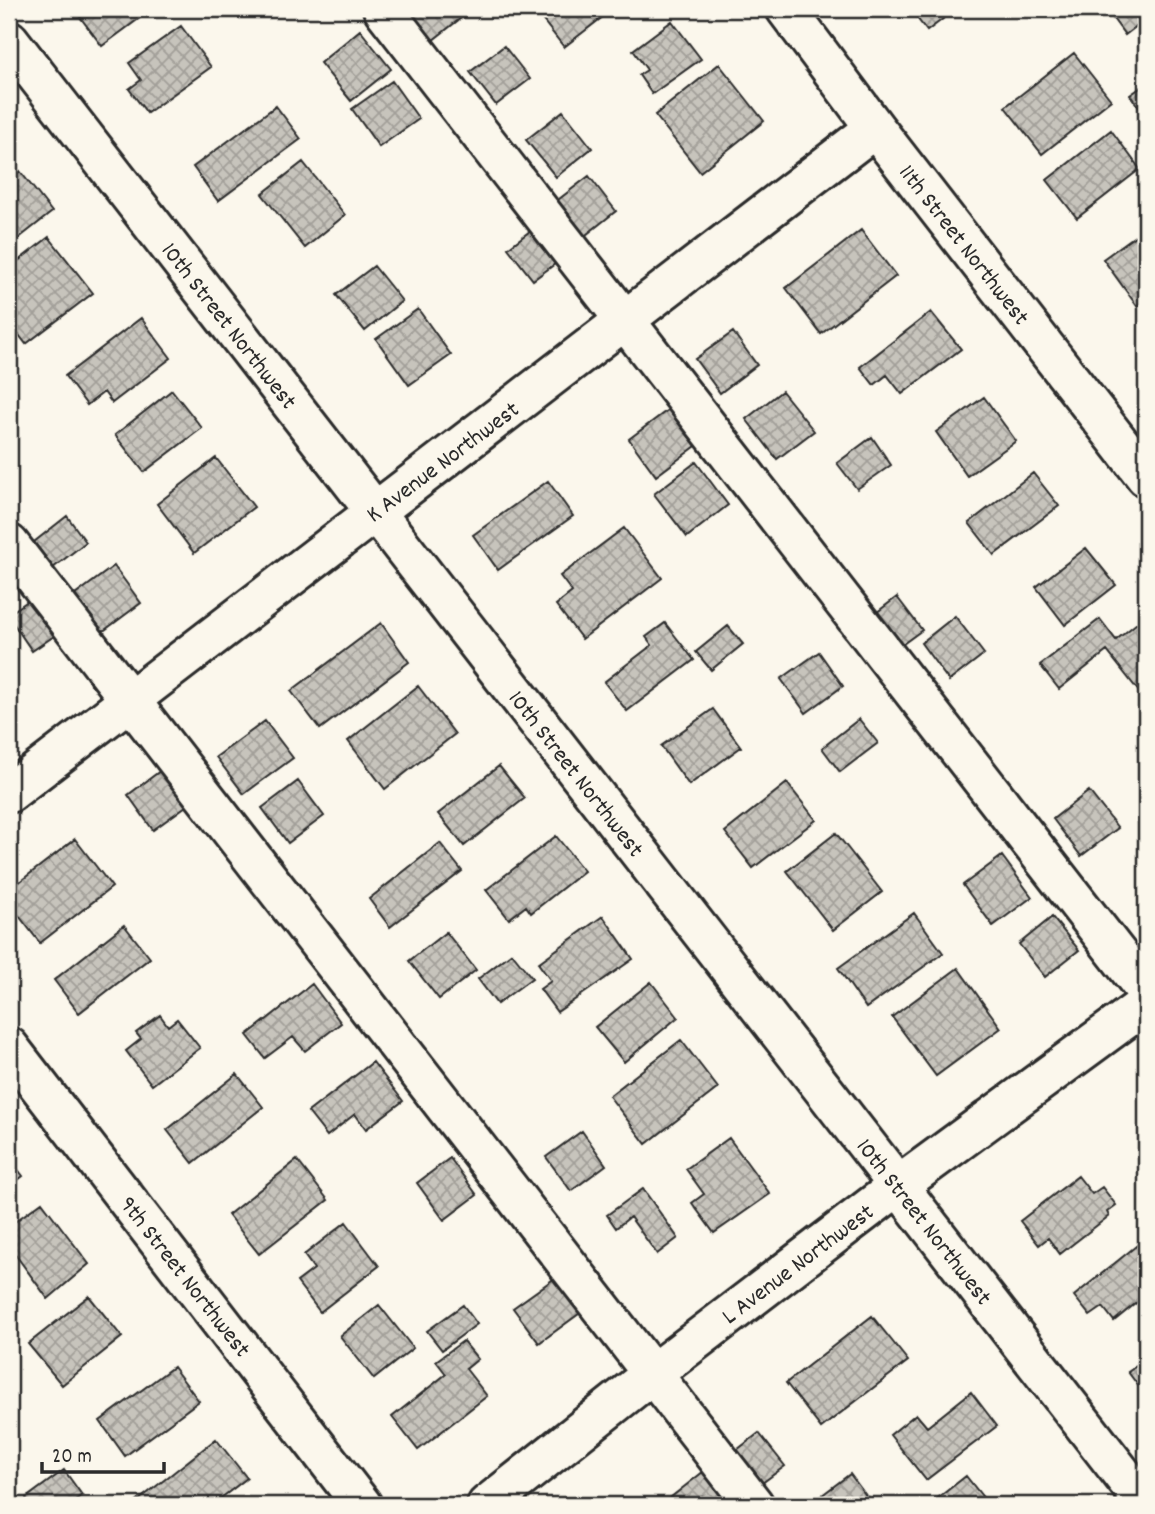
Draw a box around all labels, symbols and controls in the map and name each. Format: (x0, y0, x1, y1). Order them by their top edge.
street label: 11th Street Northwest (889, 158, 1036, 334)
street label: 10th Street Northwest (152, 236, 304, 418)
street label: K Avenue Northwest (360, 394, 528, 532)
street label: 10th Street Northwest (499, 684, 651, 866)
street label: 10th Street Northwest (847, 1132, 999, 1314)
street label: 9th Street Northwest (110, 1190, 258, 1366)
street label: L Avenue Northwest (716, 1197, 882, 1334)
scale bar (42, 1430, 164, 1474)
text: 20 m (52, 1443, 92, 1473)

